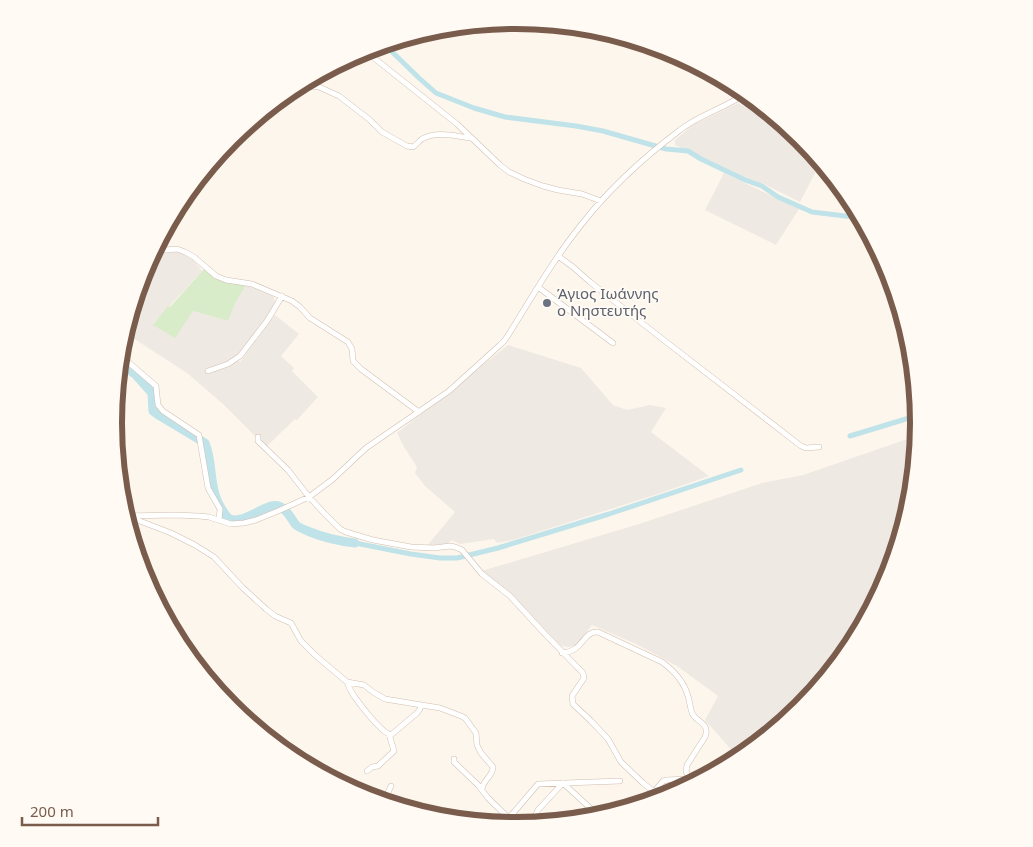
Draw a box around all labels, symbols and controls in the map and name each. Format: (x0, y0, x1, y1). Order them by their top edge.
place label: Άγιος Ιωάννης ο Νηστευτής (557, 283, 659, 320)
marker: Άγιος Ιωάννης ο Νηστευτής (541, 297, 553, 309)
scale bar (22, 794, 159, 826)
text: 200 m (30, 801, 74, 821)

